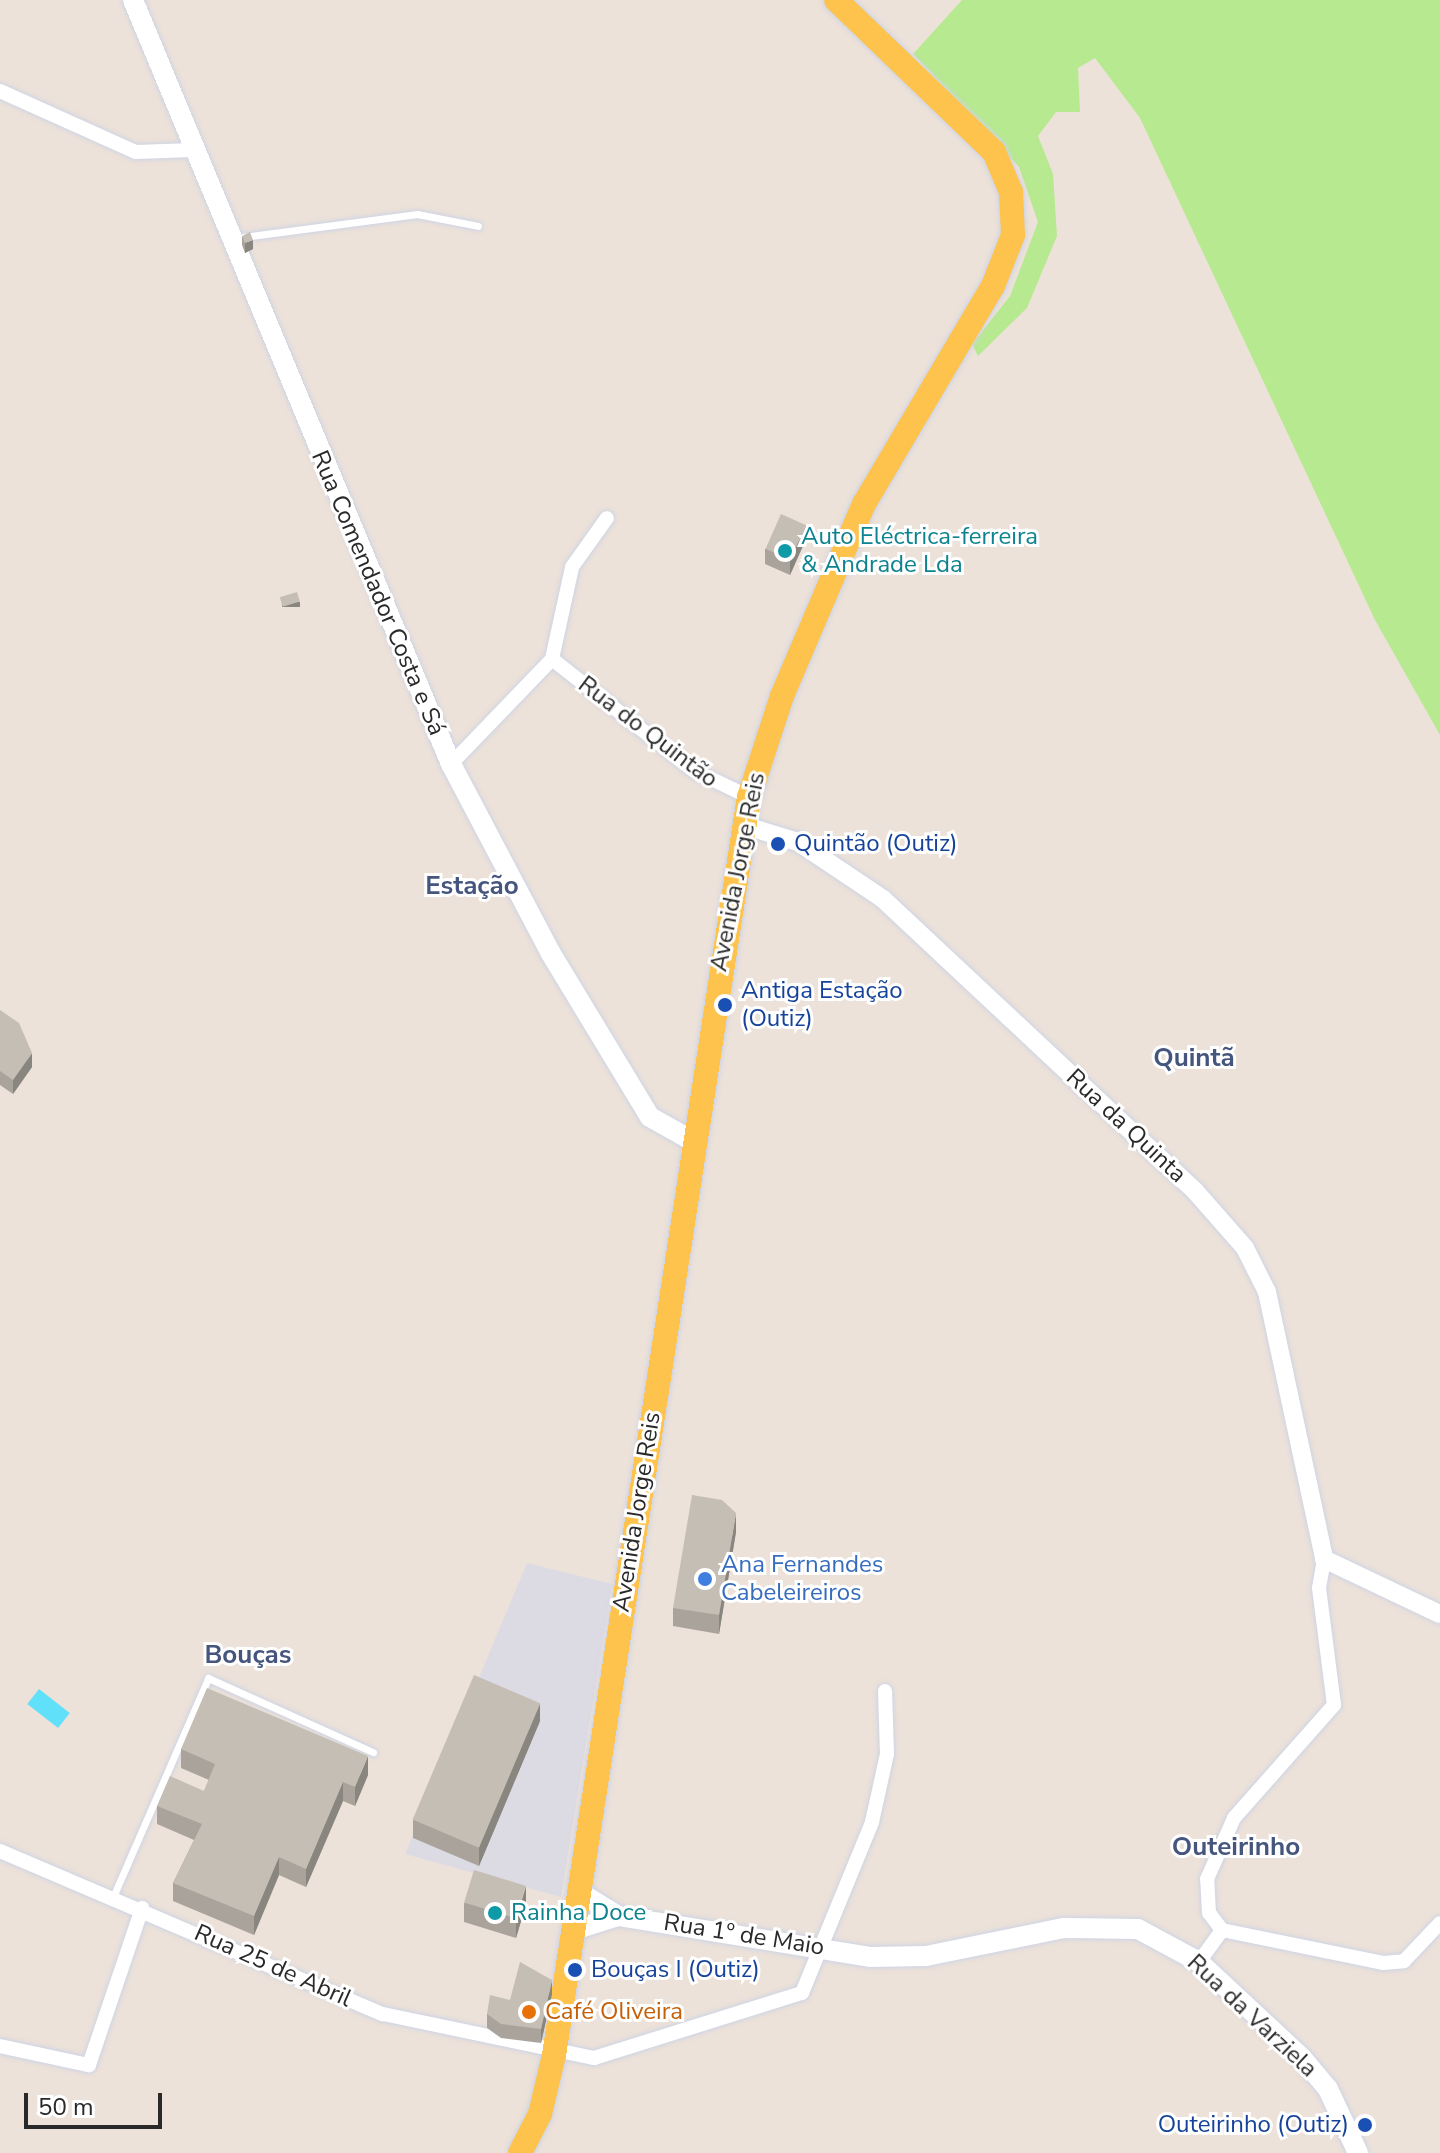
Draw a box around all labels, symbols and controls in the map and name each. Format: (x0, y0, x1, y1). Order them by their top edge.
street label: Rua Comendador Costa e Sá (305, 446, 451, 740)
place label: Auto Eléctrica-ferreira & Andrade Lda (801, 523, 1038, 579)
marker: Auto Eléctrica-ferreira & Andrade Lda (776, 542, 794, 560)
street label: Rua do Quintão (572, 670, 724, 794)
street label: Avenida Jorge Reis (705, 770, 771, 974)
place label: Quintão (Outiz) (794, 830, 958, 858)
marker: Quintão (Outiz) (769, 835, 787, 853)
district label: Estação (425, 870, 519, 902)
place label: Antiga Estação (Outiz) (741, 977, 902, 1033)
marker: Antiga Estação (Outiz) (716, 996, 734, 1014)
district label: Quintã (1153, 1042, 1235, 1074)
street label: Rua da Quinta (1060, 1063, 1192, 1189)
street label: Avenida Jorge Reis (607, 1410, 667, 1614)
place label: Ana Fernandes Cabeleireiros (721, 1551, 883, 1607)
marker: Ana Fernandes Cabeleireiros (696, 1570, 714, 1588)
district label: Bouças (204, 1639, 292, 1671)
district label: Outeirinho (1172, 1831, 1300, 1863)
place label: Rainha Doce (511, 1899, 646, 1927)
marker: Rainha Doce (486, 1904, 504, 1922)
street label: Rua 1º de Maio (662, 1908, 826, 1962)
street label: Rua 25 de Abril (190, 1918, 356, 2014)
street label: Rua da Varziela (1181, 1948, 1323, 2084)
place label: Bouças I (Outiz) (591, 1956, 760, 1984)
marker: Bouças I (Outiz) (566, 1961, 584, 1979)
place label: Café Oliveira (545, 1998, 683, 2026)
marker: Café Oliveira (520, 2003, 538, 2021)
scale bar (28, 2077, 166, 2127)
text: 50 m (38, 2091, 94, 2123)
place label: Outeirinho (Outiz) (1158, 2111, 1349, 2139)
marker: Outeirinho (Outiz) (1356, 2116, 1374, 2134)

